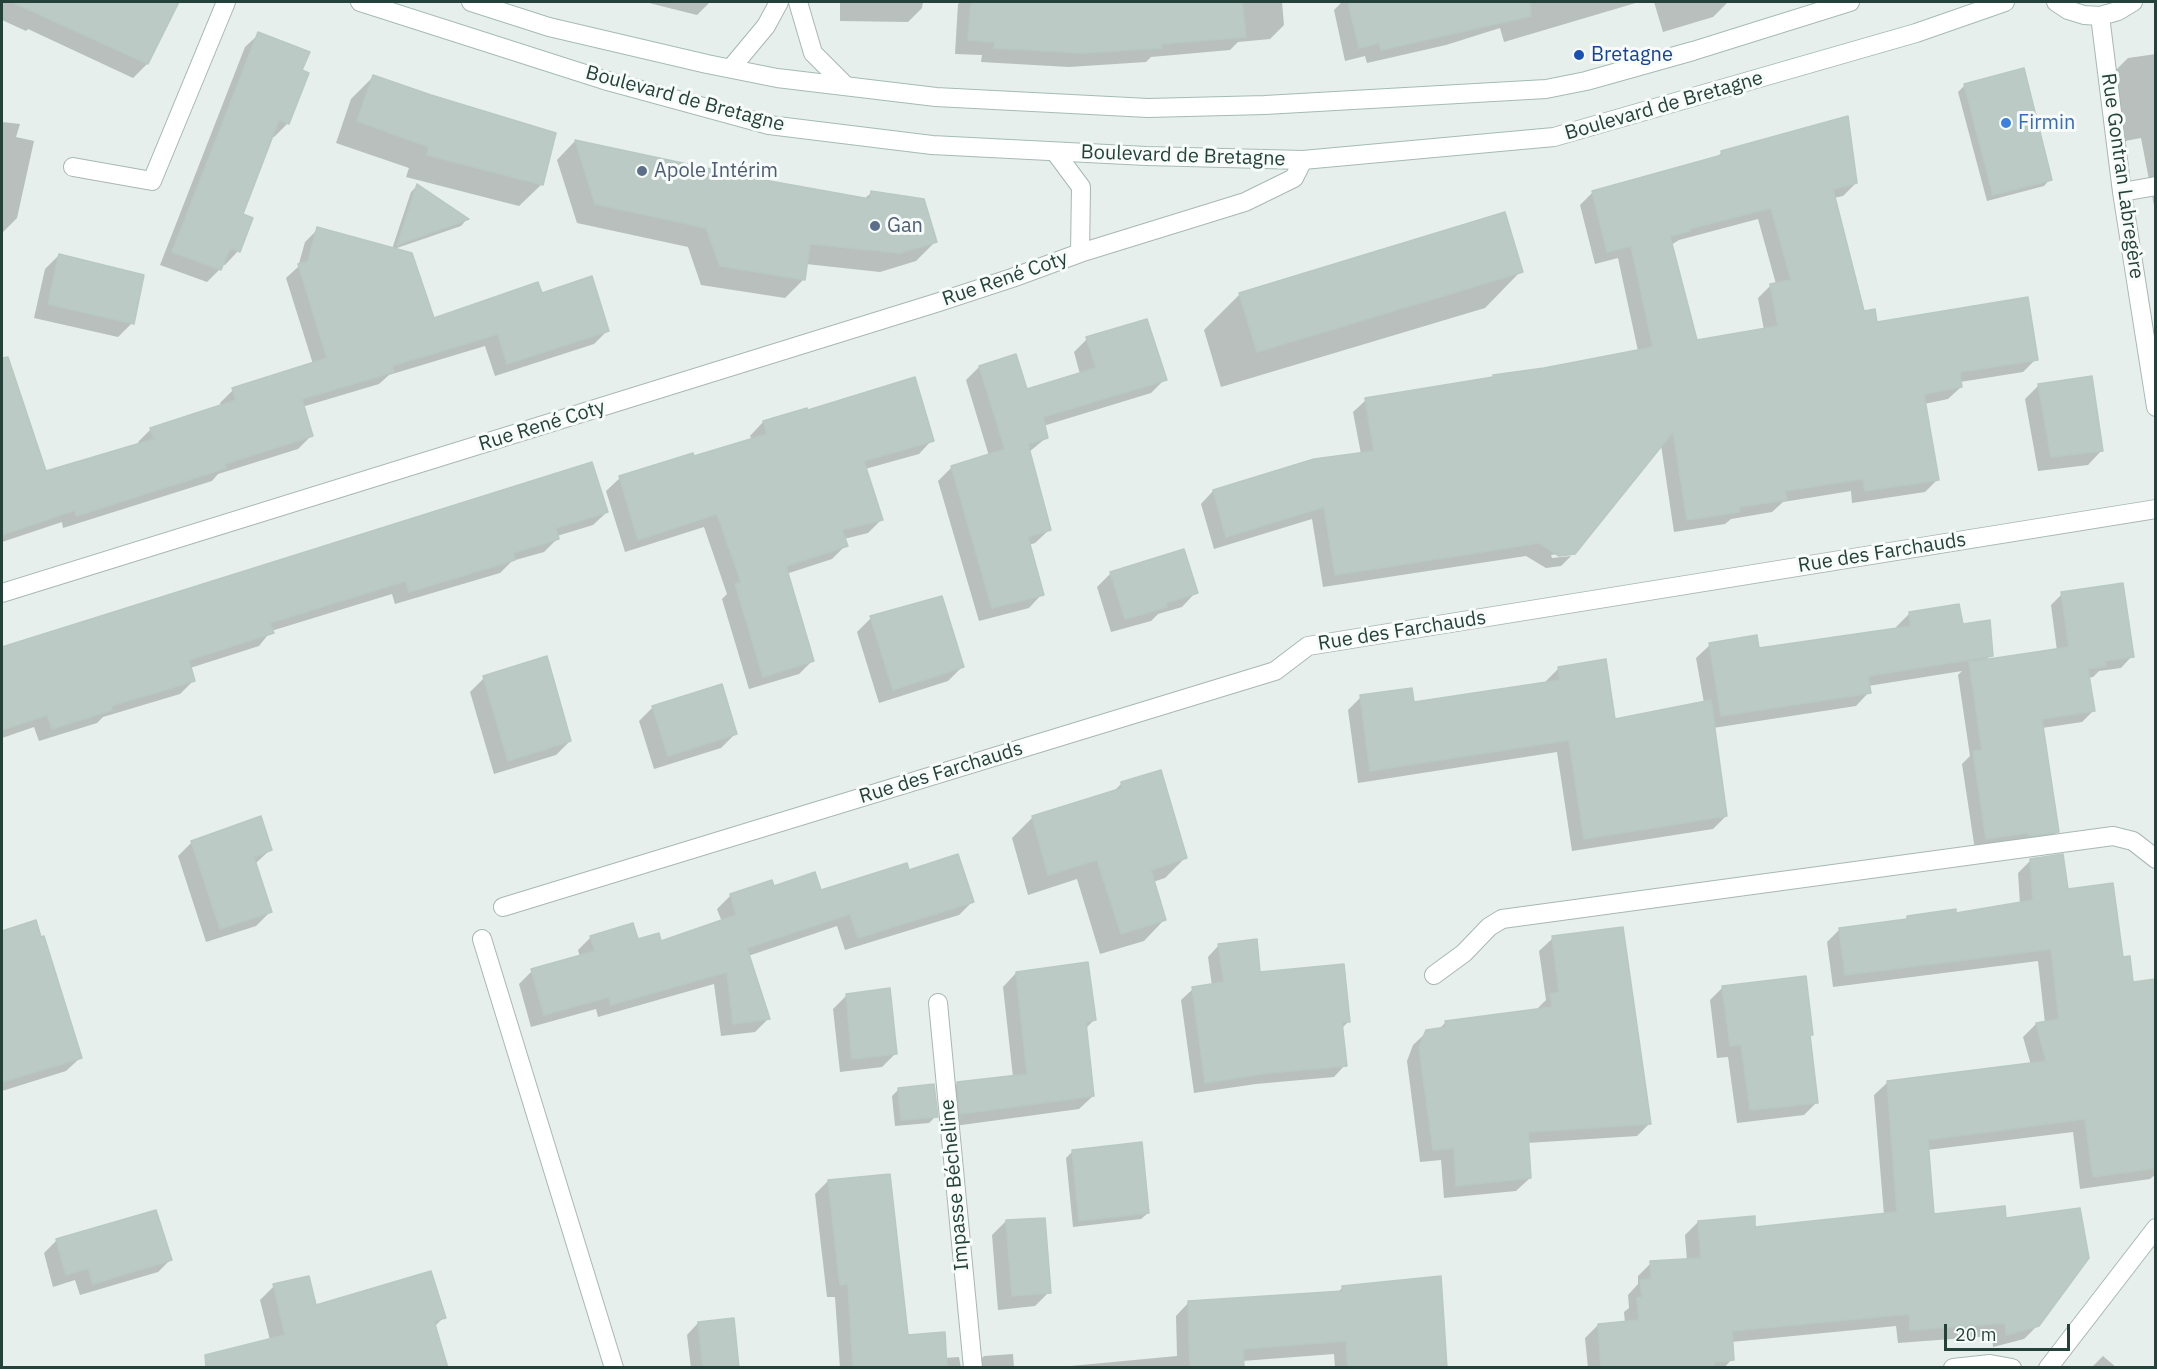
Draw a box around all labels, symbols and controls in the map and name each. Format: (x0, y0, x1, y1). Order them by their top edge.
place label: Bretagne (1591, 43, 1673, 67)
marker: Bretagne (1572, 48, 1586, 62)
street label: Boulevard de Bretagne (583, 61, 787, 137)
street label: Boulevard de Bretagne (1562, 66, 1766, 146)
street label: Rue Gontran Labregère (2096, 72, 2148, 280)
place label: Firmin (2018, 111, 2075, 135)
marker: Firmin (1999, 116, 2013, 130)
street label: Boulevard de Bretagne (1080, 140, 1286, 172)
place label: Apole Intérim (654, 159, 778, 183)
marker: Apole Intérim (635, 164, 649, 178)
place label: Gan (887, 214, 923, 238)
marker: Gan (868, 219, 882, 233)
street label: Rue René Coty (939, 246, 1071, 312)
street label: Rue René Coty (476, 395, 608, 457)
street label: Rue des Farchauds (1796, 528, 1968, 578)
street label: Rue des Farchauds (1316, 606, 1488, 656)
street label: Rue des Farchauds (856, 737, 1026, 809)
street label: Impasse Bécheline (936, 1098, 974, 1272)
scale bar (1947, 1312, 2073, 1350)
text: 20 m (1955, 1323, 1997, 1346)

